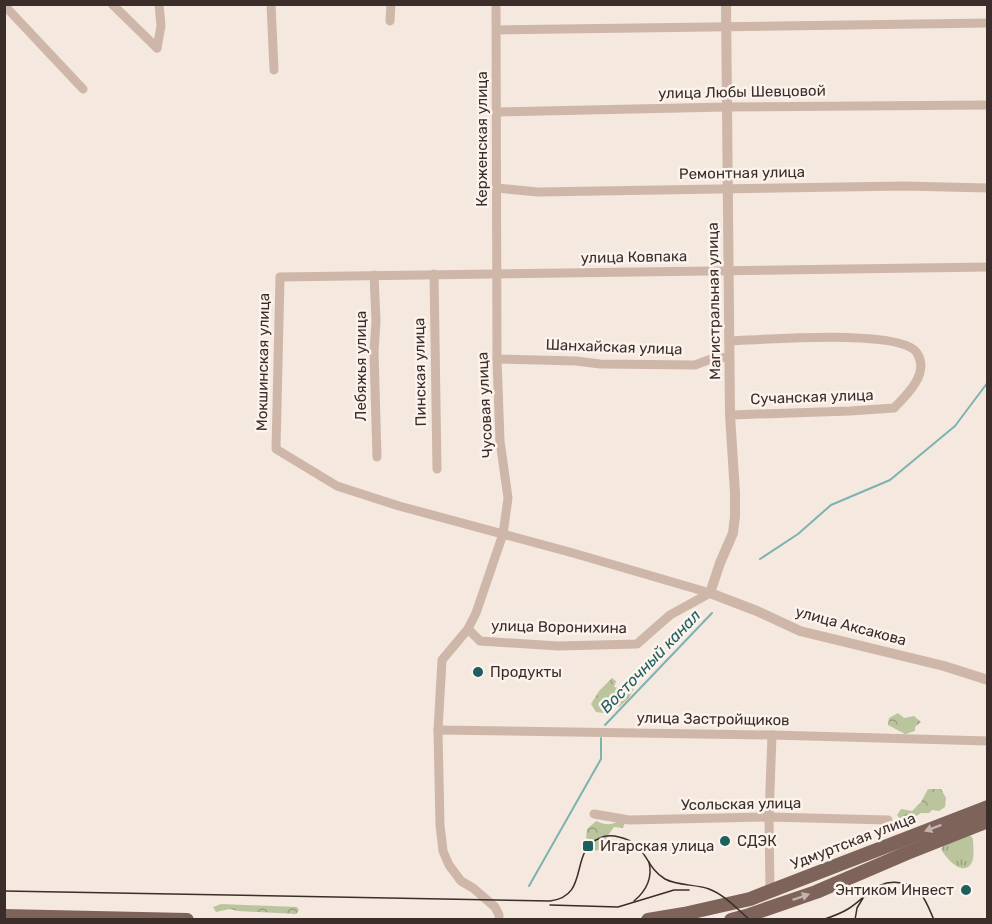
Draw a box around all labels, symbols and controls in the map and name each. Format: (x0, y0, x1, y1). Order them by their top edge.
street label: Керженская улица (473, 71, 491, 207)
street label: улица Любы Шевцовой (658, 82, 826, 102)
street label: Ремонтная улица (679, 163, 805, 183)
street label: Магистральная улица (704, 222, 724, 380)
street label: улица Ковпака (581, 247, 687, 267)
street label: Мокшинская улица (253, 293, 273, 431)
street label: Лебяжья улица (352, 311, 370, 421)
street label: Пинская улица (410, 318, 430, 426)
street label: Шанхайская улица (545, 336, 683, 358)
street label: Чусовая улица (473, 351, 497, 459)
street label: Сучанская улица (750, 386, 874, 408)
street label: улица Аксакова (794, 603, 908, 649)
water label: Восточный канал (596, 606, 704, 717)
street label: улица Воронихина (491, 617, 627, 637)
place label: Продукты (490, 663, 562, 681)
marker: Продукты (471, 665, 485, 679)
street label: улица Застройщиков (636, 709, 790, 729)
street label: Усольская улица (681, 794, 801, 814)
street label: Удмуртская улица (788, 809, 918, 873)
one-way arrow (924, 823, 942, 833)
place label: СДЭК (737, 832, 777, 850)
marker: СДЭК (718, 834, 732, 848)
place label: Игарская улица (600, 837, 714, 855)
marker: Игарская улица (581, 839, 595, 853)
place label: Энтиком Инвест (835, 881, 954, 899)
marker: Энтиком Инвест (959, 883, 973, 897)
one-way arrow (793, 892, 811, 901)

